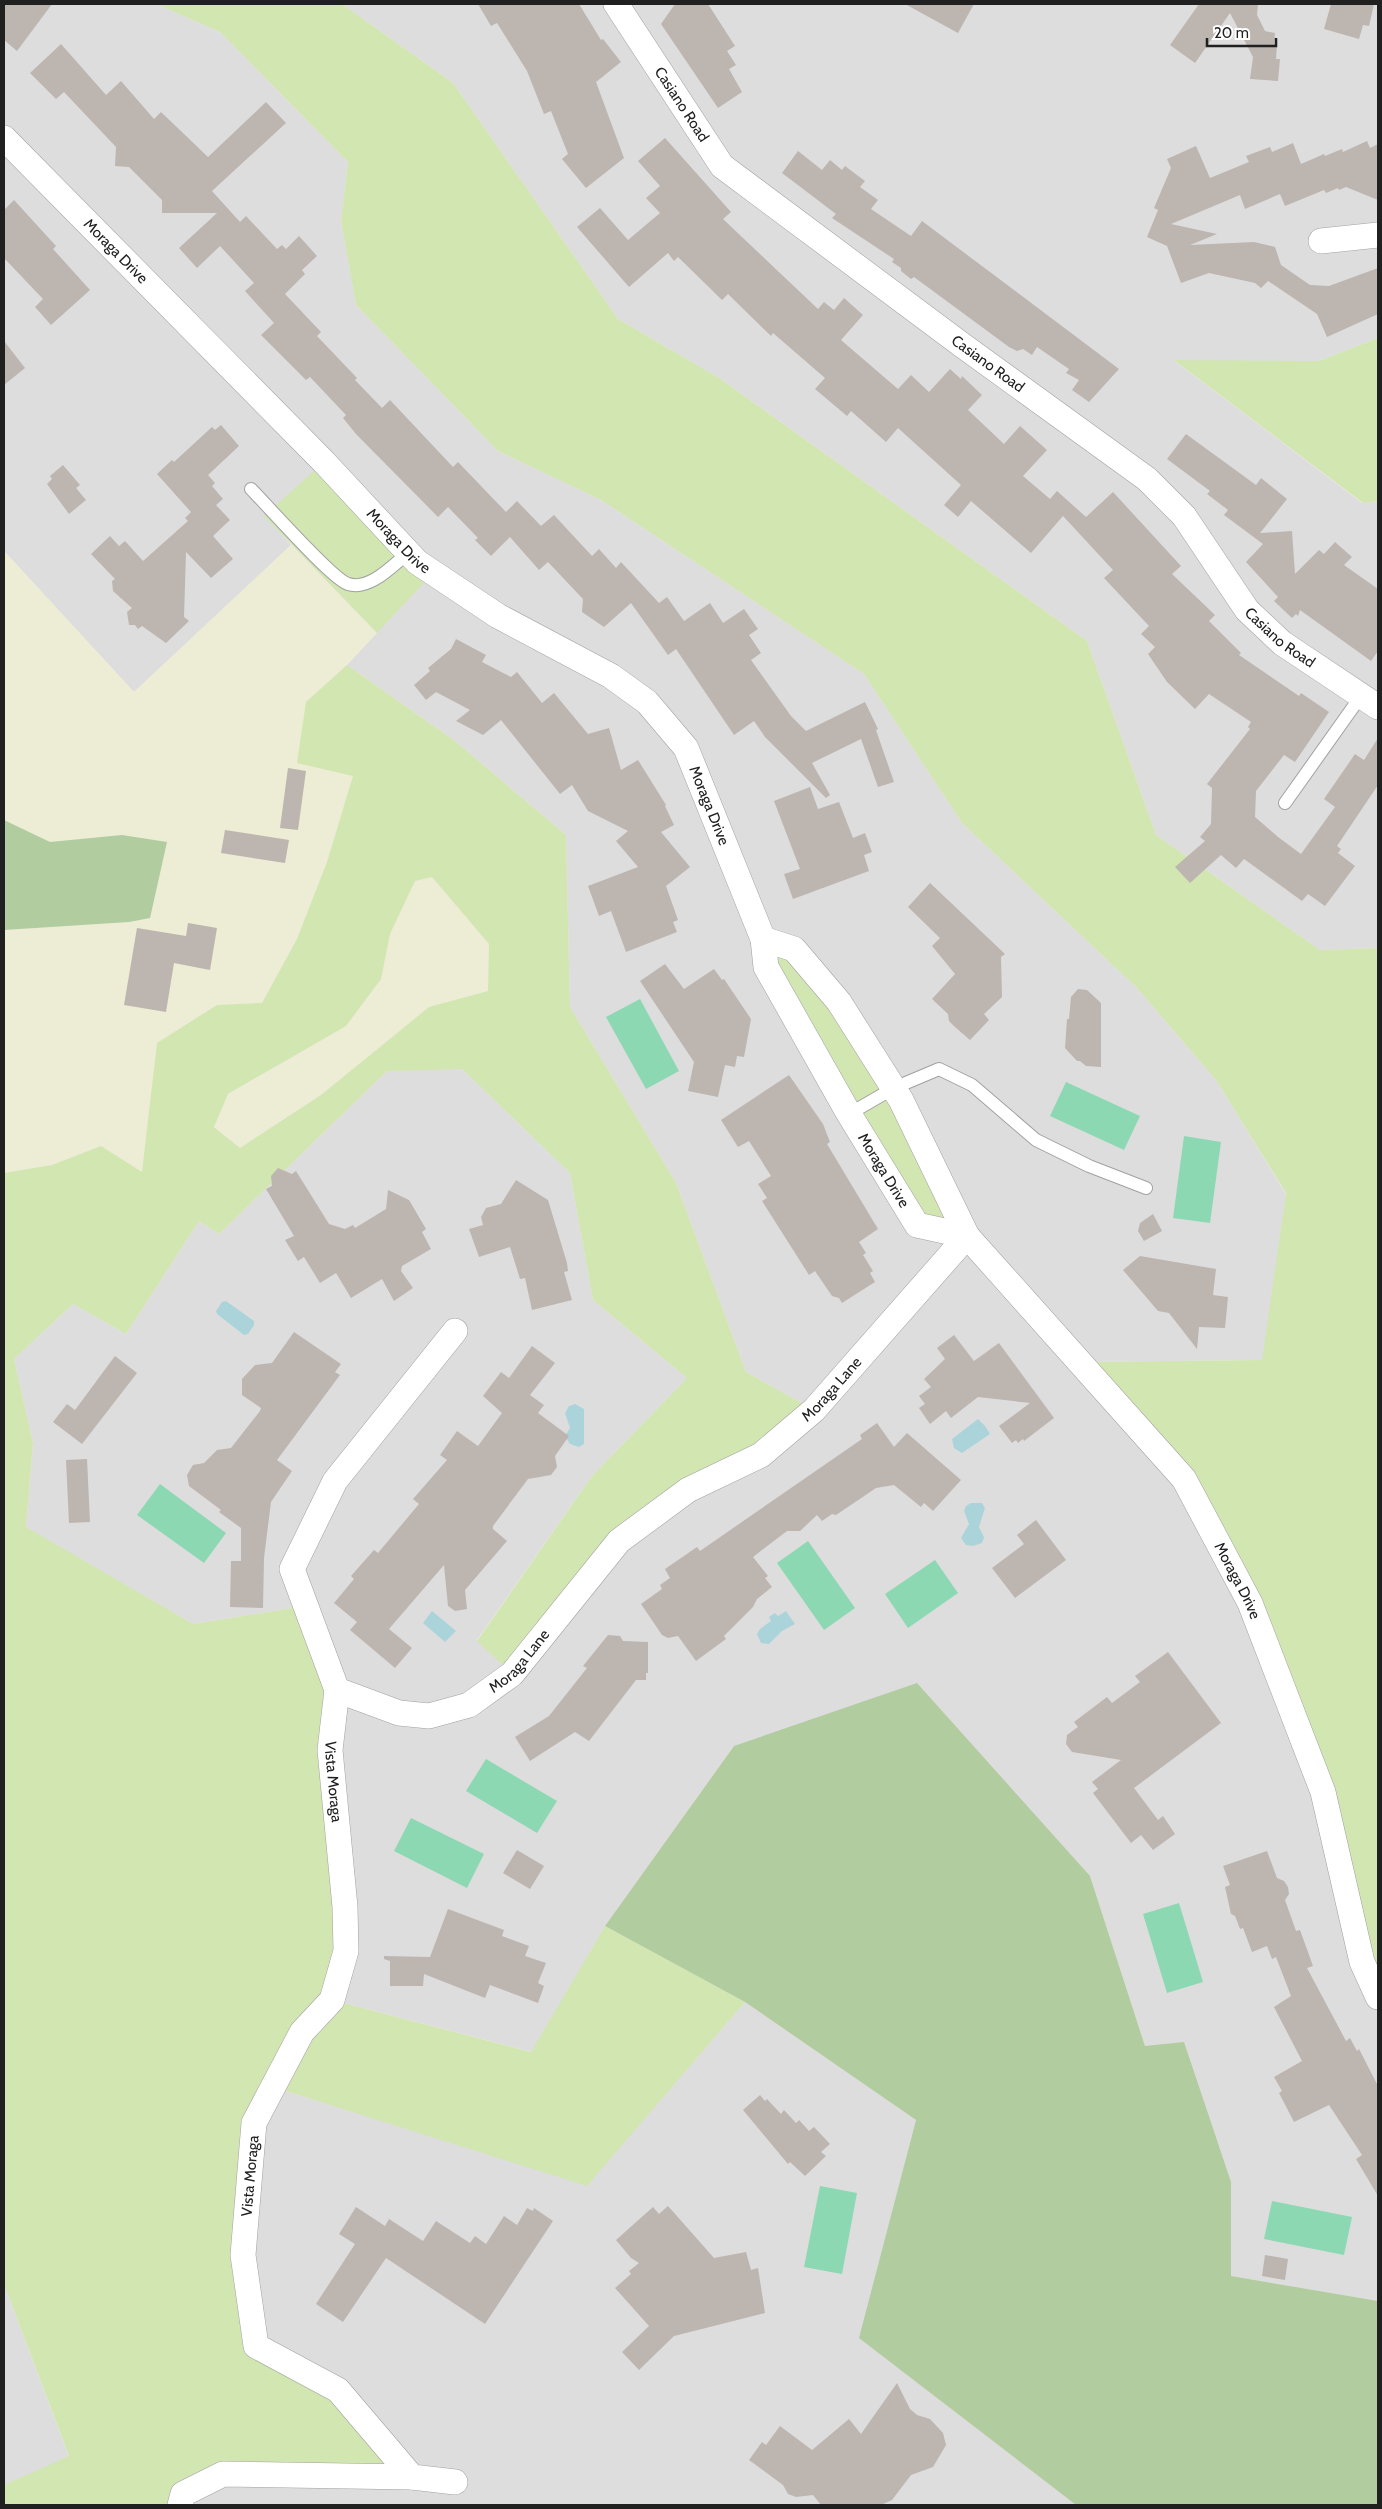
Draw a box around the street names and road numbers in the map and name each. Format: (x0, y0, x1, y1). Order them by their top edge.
street label: Casiano Road (651, 64, 713, 145)
street label: Moraga Drive (80, 215, 152, 287)
street label: Casiano Road (948, 331, 1028, 396)
street label: Moraga Drive (363, 505, 434, 577)
street label: Casiano Road (1241, 604, 1318, 671)
street label: Moraga Drive (685, 763, 733, 848)
street label: Moraga Drive (854, 1130, 913, 1211)
street label: Moraga Lane (798, 1353, 866, 1426)
street label: Moraga Drive (1210, 1539, 1264, 1622)
street label: Moraga Lane (485, 1626, 553, 1697)
street label: Vista Moraga (321, 1740, 346, 1824)
street label: Vista Moraga (237, 2134, 263, 2217)

